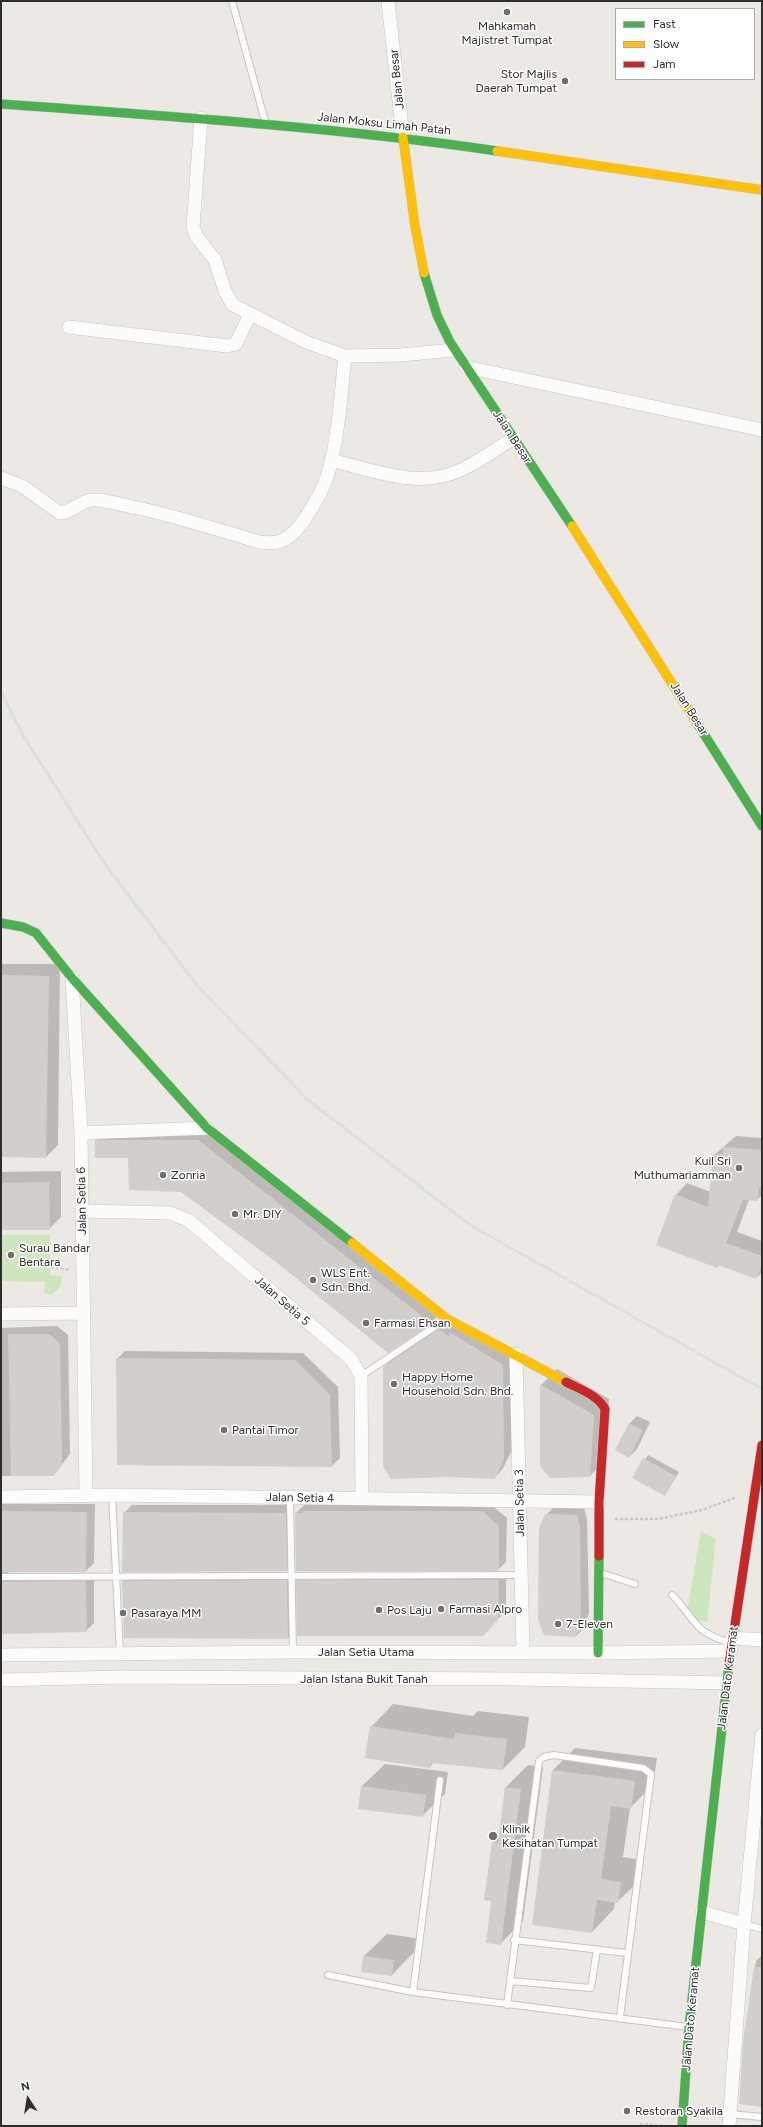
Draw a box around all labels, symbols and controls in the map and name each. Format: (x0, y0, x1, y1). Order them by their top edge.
marker: Mahkamah Majistret Tumpat (502, 7, 512, 17)
legend (615, 8, 755, 80)
text: Fast (653, 17, 676, 31)
place label: Mahkamah Majistret Tumpat (461, 19, 553, 47)
text: Slow (653, 37, 679, 51)
street label: Jalan Besar (387, 48, 407, 110)
text: Jam (653, 57, 676, 71)
place label: Stor Majlis Daerah Tumpat (476, 67, 557, 95)
marker: Stor Majlis Daerah Tumpat (560, 76, 570, 86)
street label: Jalan Moksu Limah Patah (317, 110, 451, 138)
street label: Jalan Besar (490, 408, 534, 466)
street label: Jalan Besar (667, 680, 711, 738)
place label: Kuil Sri Muthumariamman (634, 1154, 731, 1182)
marker: Kuil Sri Muthumariamman (734, 1163, 744, 1173)
street label: Jalan Setia 6 (74, 1167, 90, 1235)
place label: Zonria (171, 1168, 205, 1182)
marker: Zonria (158, 1170, 168, 1180)
place label: Mr. DIY (243, 1207, 281, 1221)
marker: Mr. DIY (230, 1209, 240, 1219)
place label: Surau Bandar Bentara (19, 1241, 90, 1269)
marker: Surau Bandar Bentara (6, 1250, 16, 1260)
place label: WLS Ent. Sdn. Bhd. (321, 1266, 371, 1294)
street label: Jalan Setia 5 (252, 1273, 312, 1329)
marker: WLS Ent. Sdn. Bhd. (308, 1275, 318, 1285)
place label: Farmasi Ehsan (374, 1316, 451, 1330)
marker: Farmasi Ehsan (361, 1318, 371, 1328)
place label: Happy Home Household Sdn. Bhd. (402, 1370, 513, 1398)
marker: Happy Home Household Sdn. Bhd. (389, 1379, 399, 1389)
place label: Pantai Timor (232, 1423, 299, 1437)
marker: Pantai Timor (219, 1425, 229, 1435)
street label: Jalan Setia 3 (512, 1469, 528, 1537)
street label: Jalan Setia 4 (266, 1490, 334, 1506)
place label: Farmasi Alpro (449, 1602, 522, 1616)
place label: Pos Laju (387, 1603, 432, 1617)
marker: Farmasi Alpro (436, 1604, 446, 1614)
marker: Pos Laju (374, 1605, 384, 1615)
place label: Pasaraya MM (131, 1606, 201, 1620)
marker: Pasaraya MM (118, 1608, 128, 1618)
place label: 7-Eleven (566, 1617, 613, 1631)
marker: 7-Eleven (553, 1619, 563, 1629)
street label: Jalan Dato Keramat (714, 1625, 742, 1731)
street label: Jalan Setia Utama (318, 1645, 414, 1659)
street label: Jalan Istana Bukit Tanah (300, 1672, 428, 1686)
place label: Klinik Kesihatan Tumpat (502, 1822, 598, 1850)
marker: Klinik Kesihatan Tumpat (487, 1830, 499, 1842)
street label: Jalan Dato Keramat (679, 1966, 703, 2072)
north arrow (8, 2079, 48, 2119)
text: N (20, 2080, 31, 2094)
place label: Restoran Syakila (635, 2104, 723, 2118)
marker: Restoran Syakila (622, 2106, 632, 2116)

